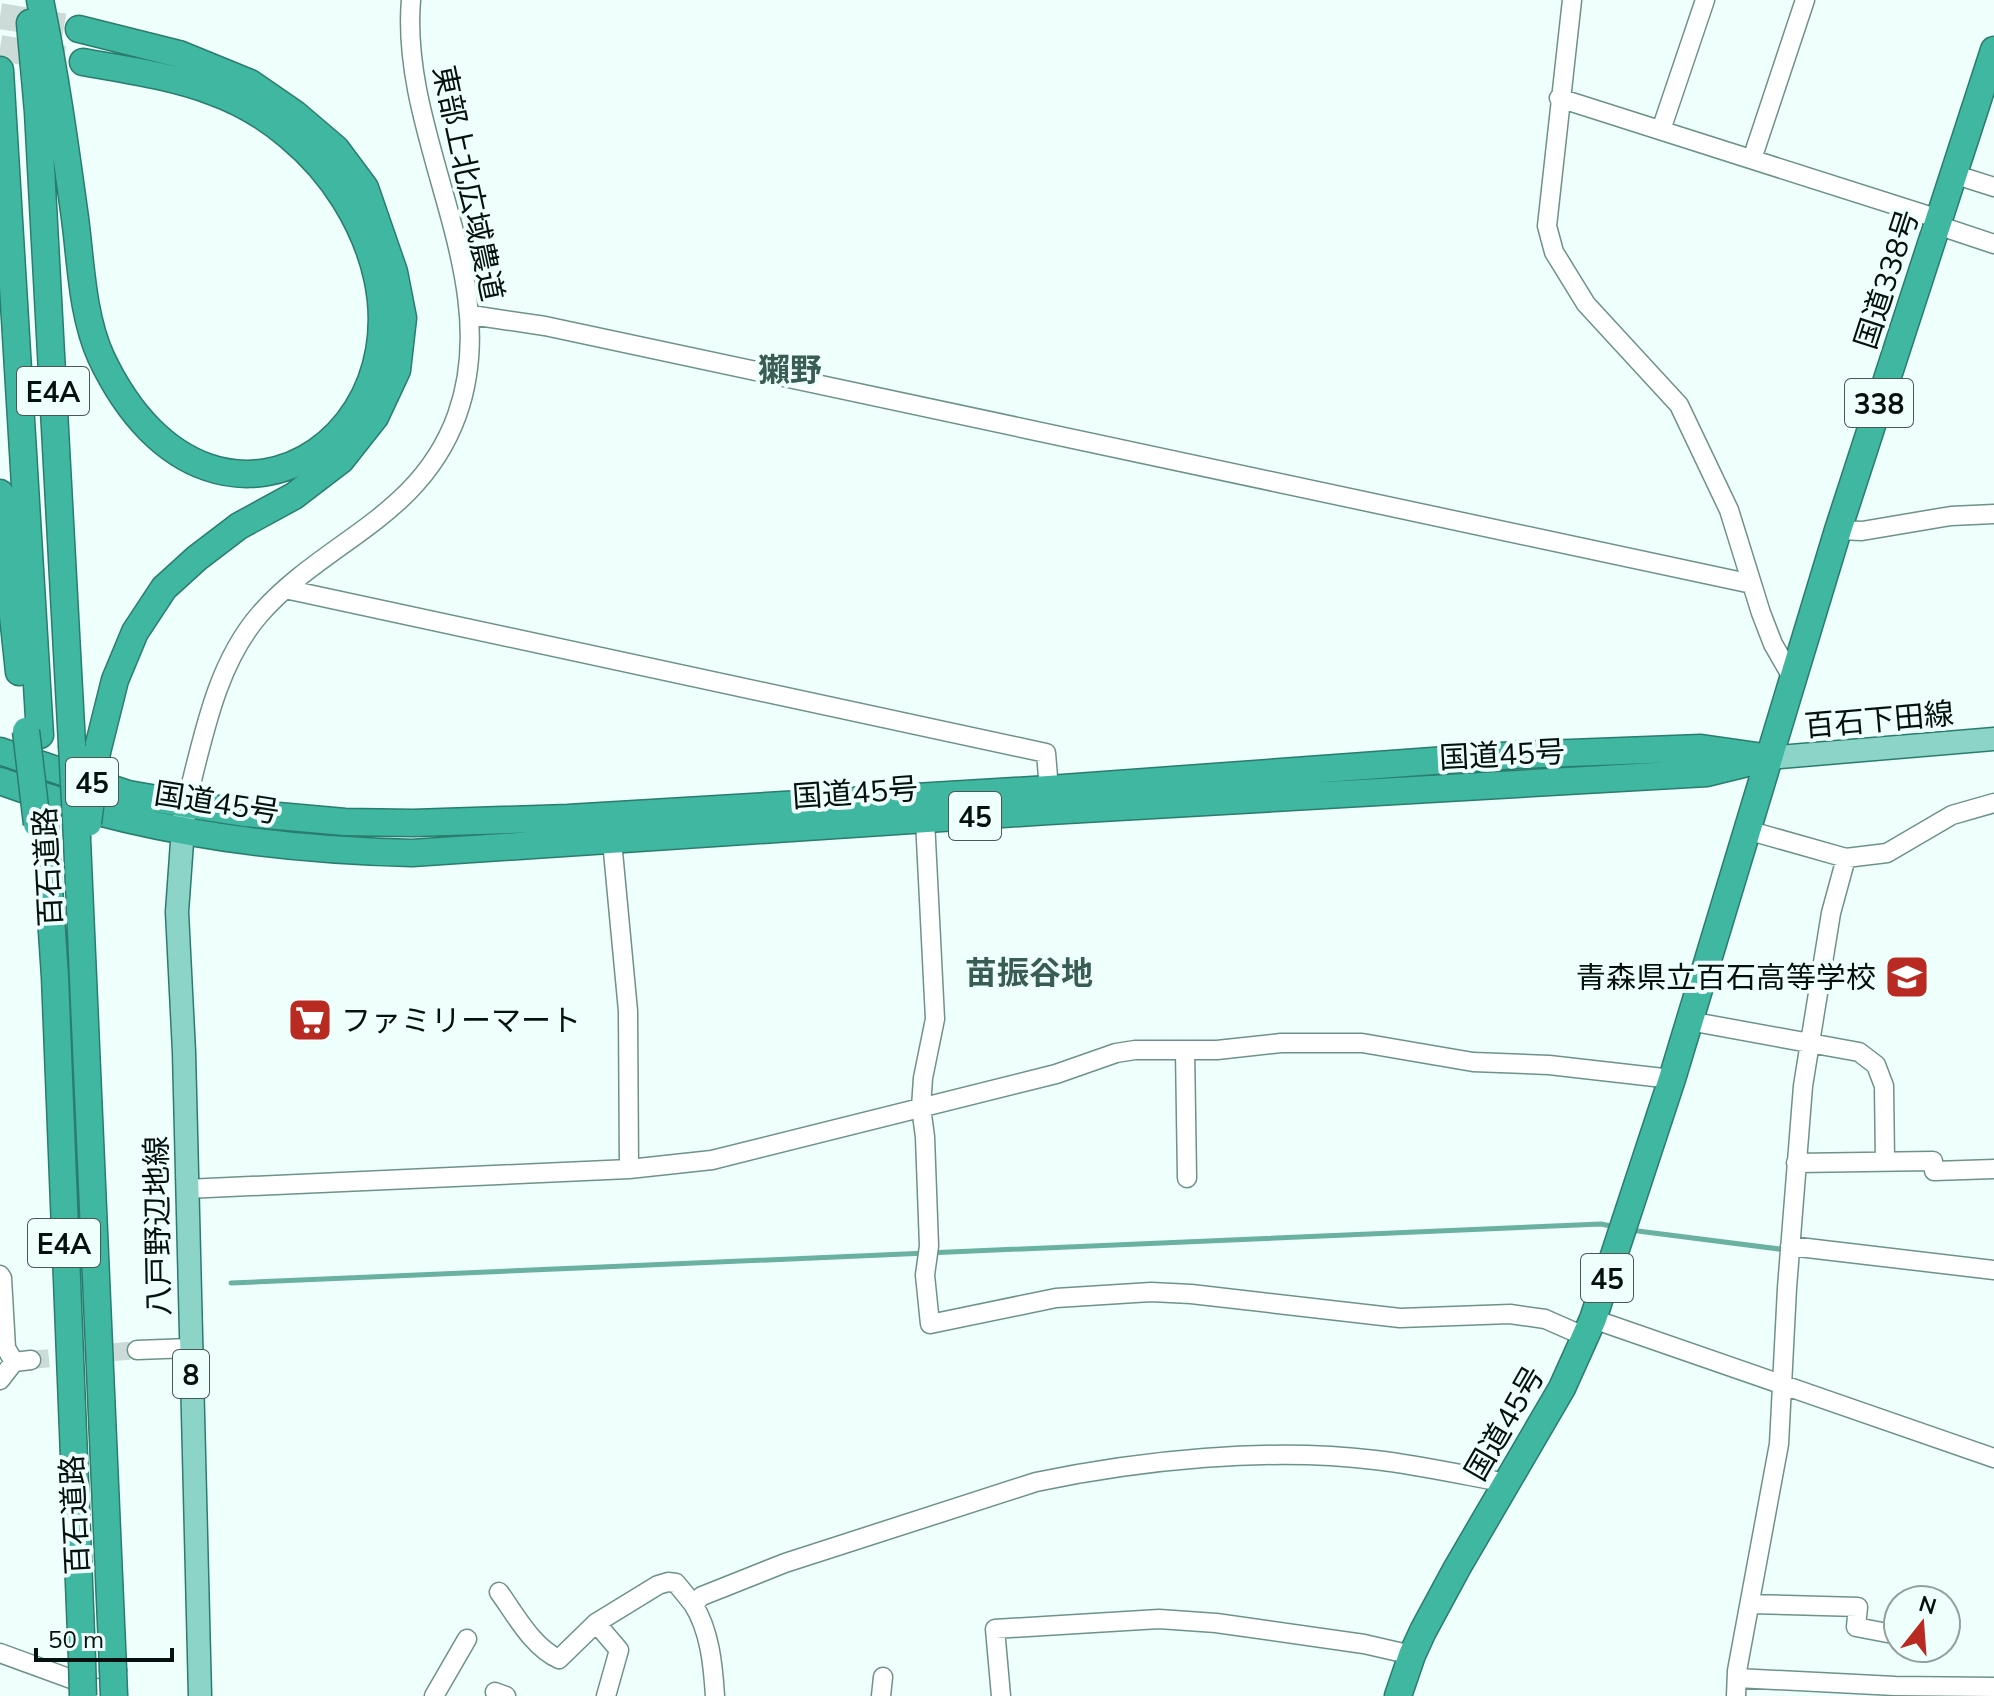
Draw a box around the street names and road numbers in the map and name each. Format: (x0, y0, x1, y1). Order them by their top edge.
street label: 東部上北広域農道 (425, 62, 513, 304)
street label: 国道338号 (1846, 205, 1926, 353)
road number: E4A (17, 367, 89, 415)
road number: 338 (1845, 379, 1913, 427)
street label: 百石下田線 (1803, 694, 1955, 744)
street label: 国道45号 (1438, 732, 1566, 776)
road number: 45 (66, 758, 118, 806)
street label: 国道45号 (791, 769, 919, 815)
street label: 国道45号 (152, 773, 282, 831)
road number: 45 (949, 792, 1001, 840)
street label: 百石道路 (25, 806, 69, 928)
street label: 八戸野辺地線 (136, 1136, 178, 1316)
road number: E4A (28, 1219, 100, 1267)
road number: 45 (1581, 1254, 1633, 1302)
road number: 8 (173, 1350, 209, 1398)
street label: 国道45号 (1456, 1359, 1552, 1487)
street label: 百石道路 (52, 1454, 96, 1576)

